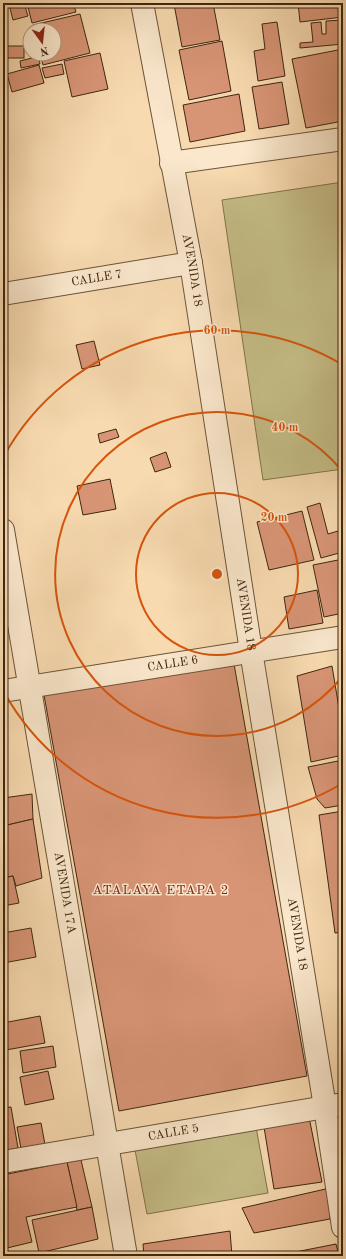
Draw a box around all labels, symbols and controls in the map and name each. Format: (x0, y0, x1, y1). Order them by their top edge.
north arrow (22, 22, 62, 62)
text: N (38, 44, 50, 57)
street label: AVENIDA 18 (180, 233, 204, 308)
street label: CALLE 7 (70, 268, 123, 289)
text: 60 m (204, 325, 231, 337)
text: 40 m (272, 422, 299, 434)
text: 20 m (261, 512, 288, 524)
centre of rings (210, 567, 224, 581)
street label: AVENIDA 18 (234, 577, 257, 652)
street label: CALLE 6 (147, 654, 199, 674)
street label: AVENIDA 17A (52, 851, 77, 935)
district label: ATALAYA ETAPA 2 (93, 884, 229, 897)
street label: AVENIDA 18 (285, 897, 309, 972)
street label: CALLE 5 (147, 1122, 200, 1143)

